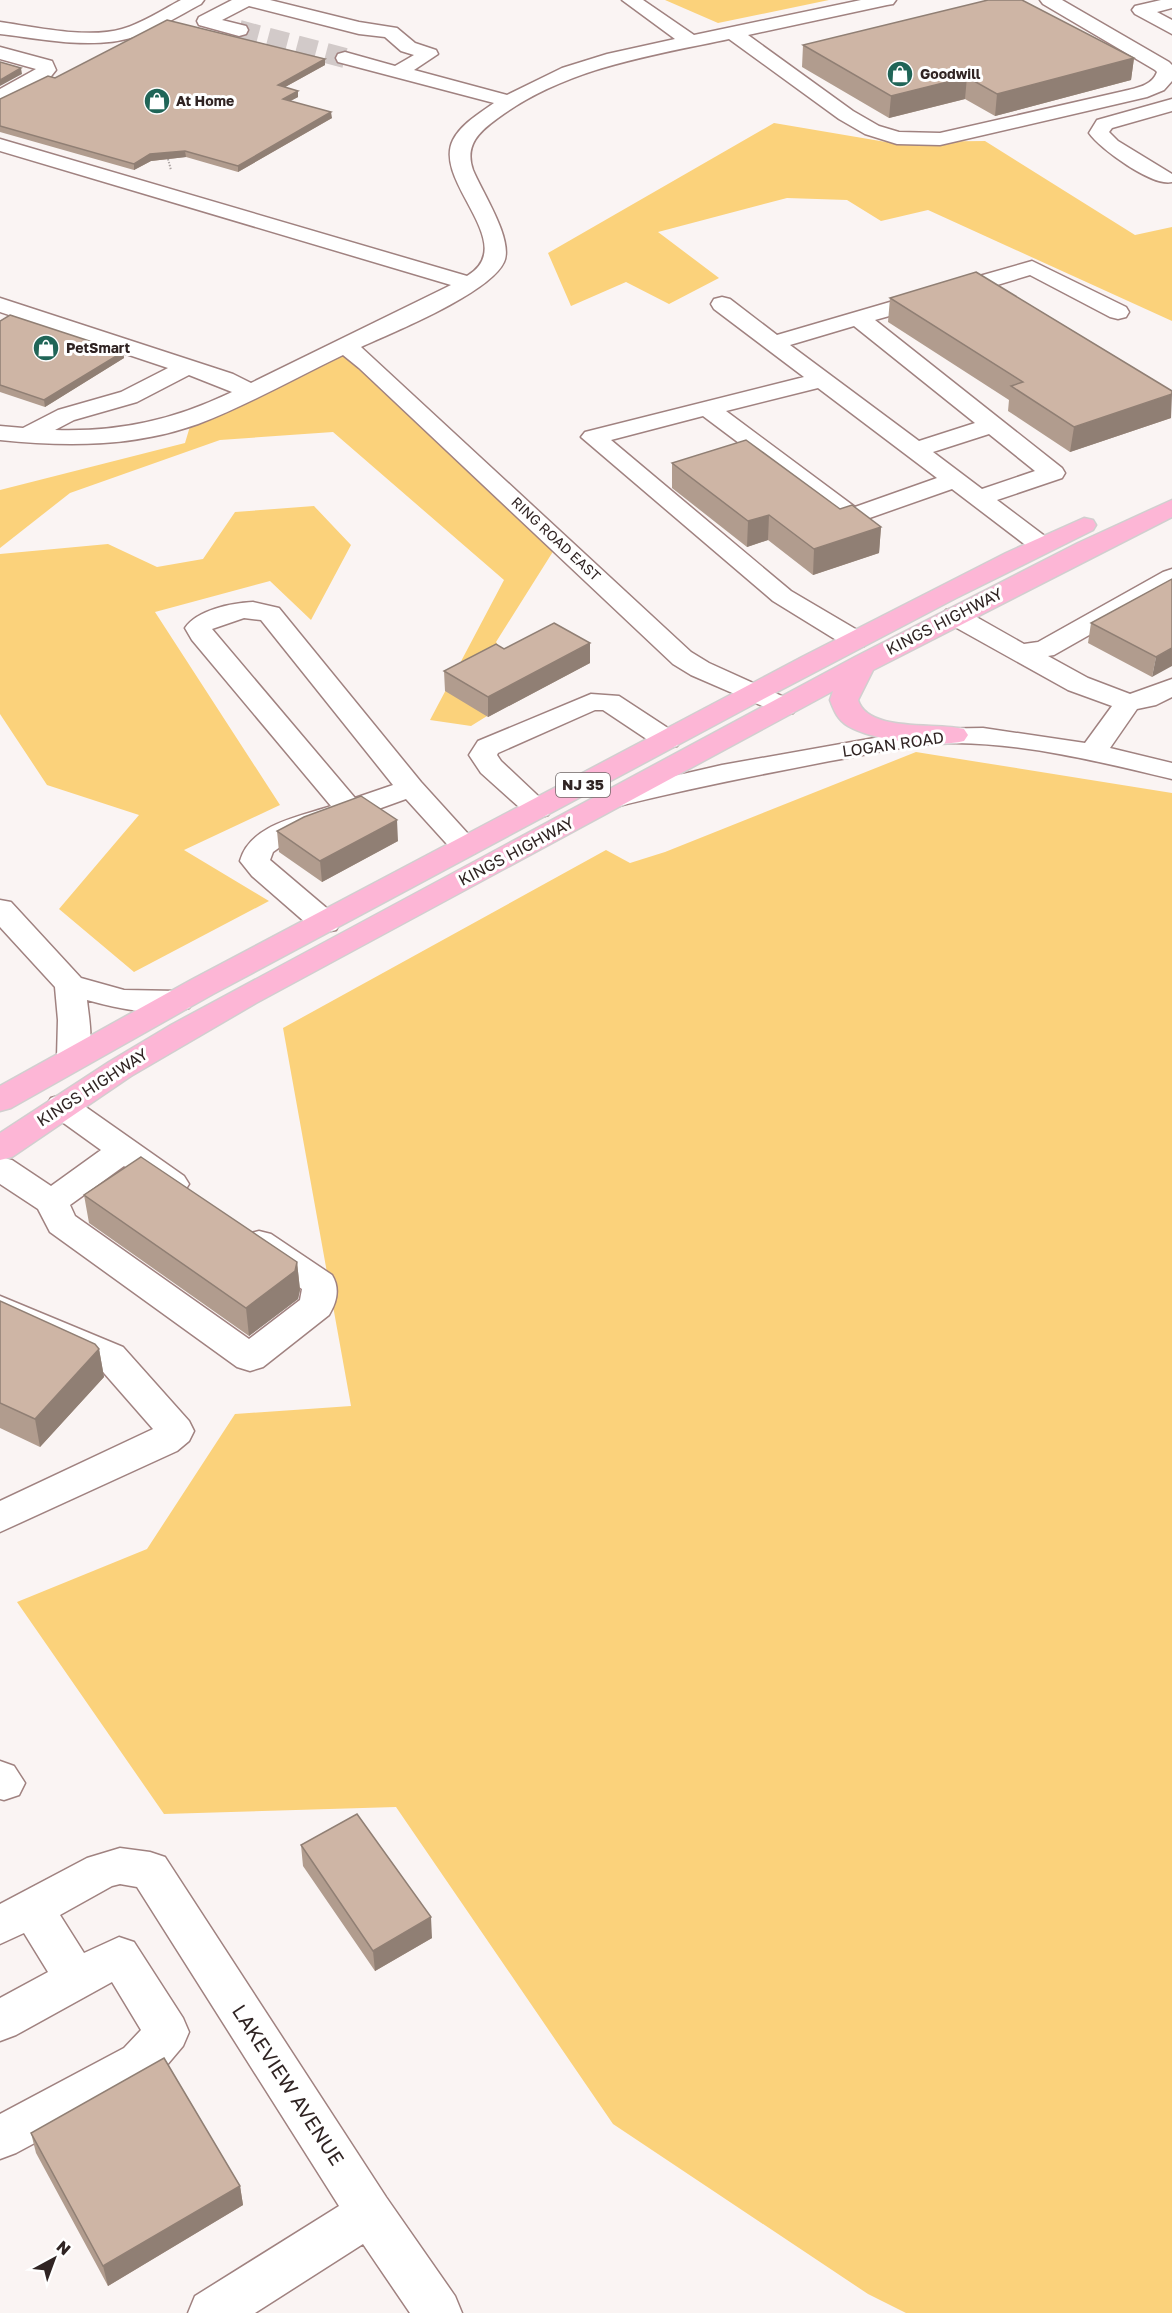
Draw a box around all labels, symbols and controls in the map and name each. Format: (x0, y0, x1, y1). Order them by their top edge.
shop icon: Goodwill (885, 59, 915, 89)
place label: Goodwill (920, 65, 981, 82)
shop icon: At Home (142, 86, 172, 116)
place label: At Home (176, 92, 234, 109)
shop icon: PetSmart (31, 333, 61, 363)
place label: PetSmart (66, 339, 131, 356)
street label: RING ROAD EAST (508, 493, 605, 584)
street label: KINGS HIGHWAY (882, 583, 1006, 659)
street label: LOGAN ROAD (841, 727, 945, 761)
road number: NJ 35 (556, 773, 610, 797)
street label: KINGS HIGHWAY (455, 812, 578, 890)
street label: KINGS HIGHWAY (33, 1043, 152, 1130)
street label: LAKEVIEW AVENUE (228, 2000, 350, 2169)
north arrow (24, 2229, 84, 2289)
text: N (53, 2236, 75, 2259)

